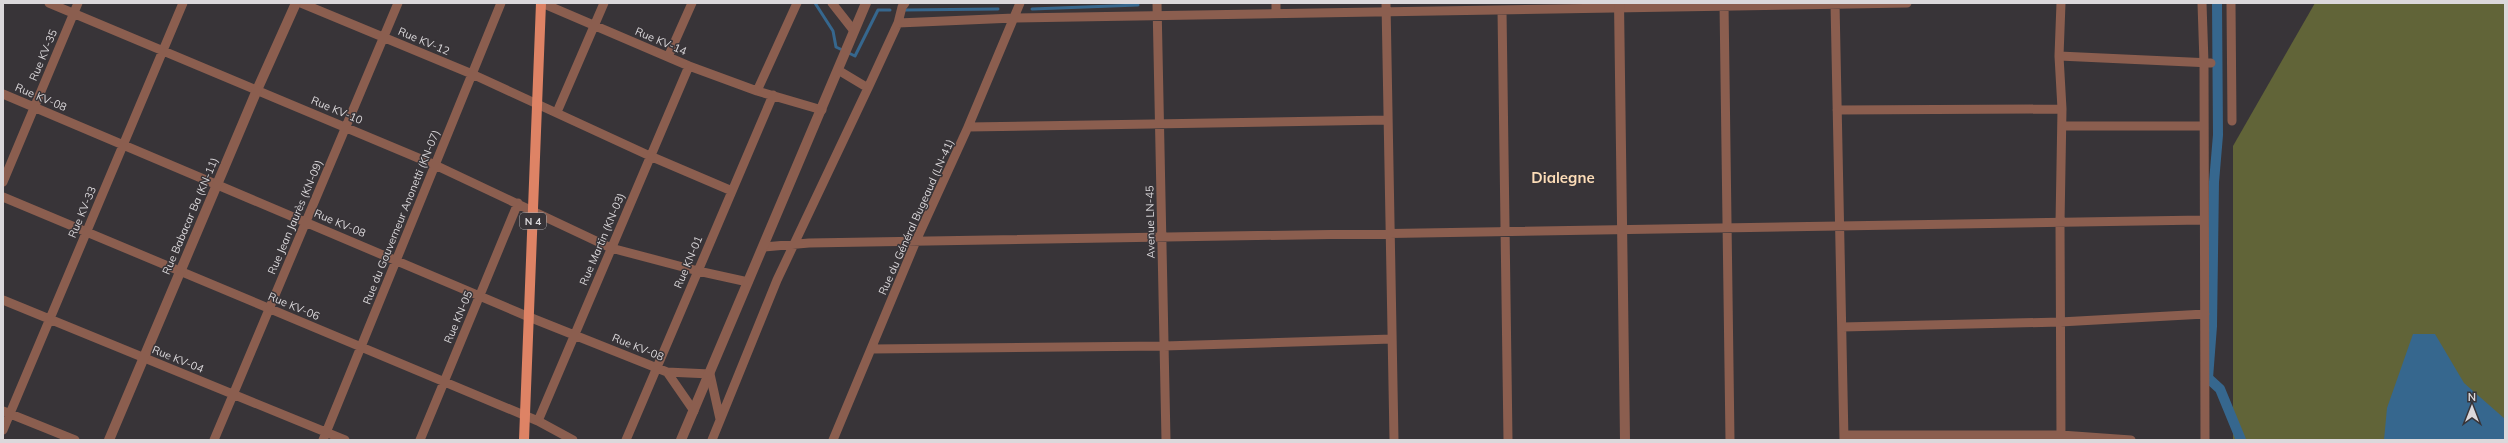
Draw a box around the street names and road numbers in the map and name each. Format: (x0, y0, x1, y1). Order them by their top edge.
street label: Rue KV-12 (396, 24, 452, 58)
street label: Rue KV-14 (633, 24, 689, 58)
street label: Rue KV-35 (26, 27, 60, 83)
street label: Rue KV-08 (13, 80, 69, 114)
street label: Rue KV-10 (309, 93, 365, 127)
street label: Rue du Gouverneur Anonetti (KN-07) (359, 128, 443, 306)
street label: Rue du Général Bugeaud (LN-41) (875, 137, 957, 297)
street label: Rue Babacar Ba (KN-11) (159, 155, 221, 277)
street label: Rue Jean Jaurès (KN-09) (264, 158, 326, 276)
street label: Rue KV-33 (65, 184, 99, 240)
street label: Avenue LN-45 (1142, 185, 1158, 259)
street label: Rue Martin (KN-03) (576, 191, 628, 287)
street label: Rue KV-08 (312, 206, 368, 240)
road number: N 4 (520, 213, 546, 229)
street label: Rue KN-01 (671, 234, 705, 290)
street label: Rue KN-05 (441, 288, 476, 345)
street label: Rue KV-06 (266, 289, 322, 323)
street label: Rue KV-08 (610, 330, 666, 364)
street label: Rue KV-04 (150, 342, 206, 376)

